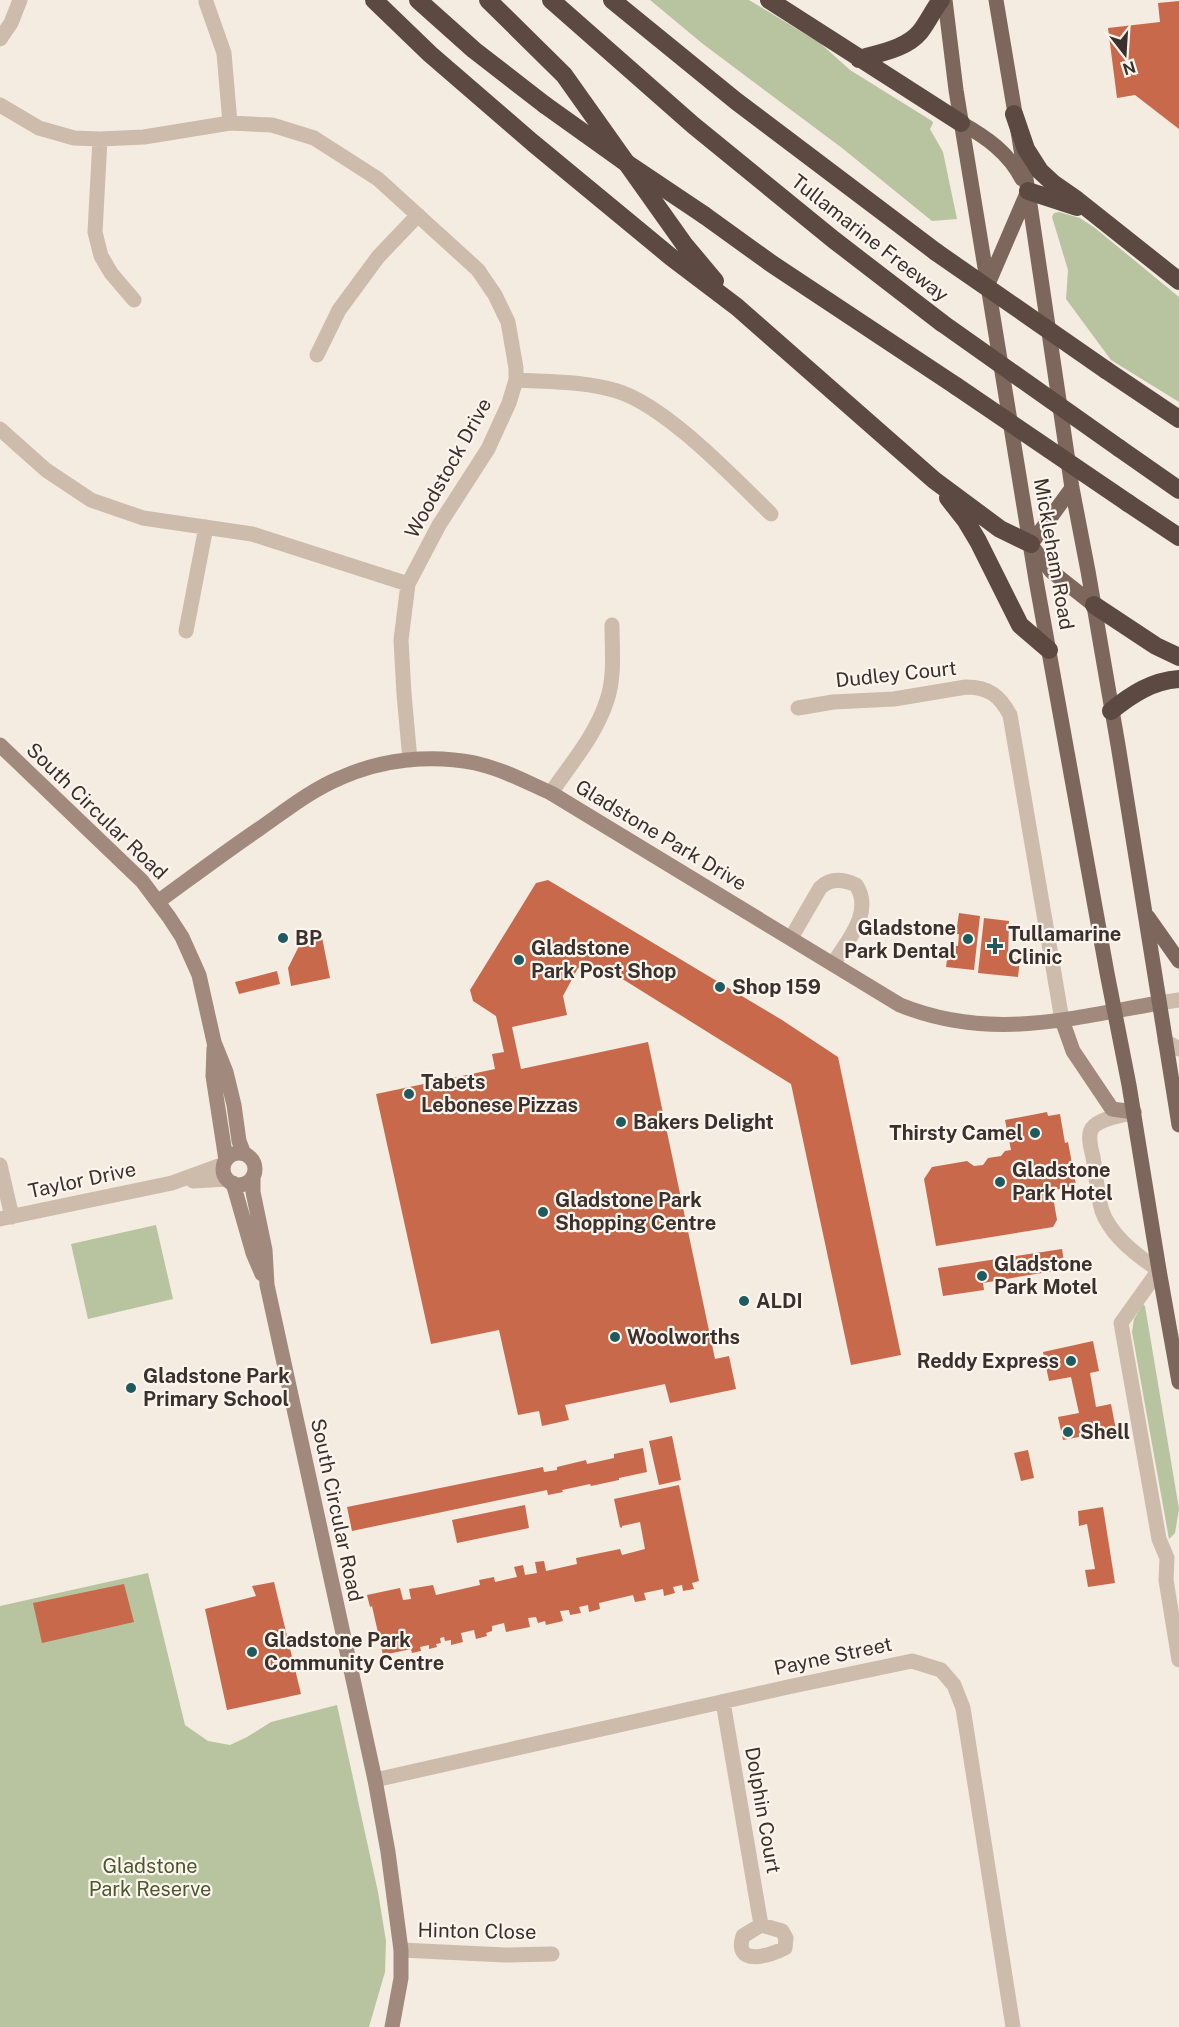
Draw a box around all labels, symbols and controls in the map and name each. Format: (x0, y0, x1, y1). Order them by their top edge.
north arrow (1095, 24, 1155, 84)
text: N (1120, 57, 1138, 79)
street label: Tullamarine Freeway (787, 169, 954, 307)
street label: Woodstock Drive (400, 394, 496, 542)
street label: Mickleham Road (1029, 476, 1079, 632)
street label: Dudley Court (834, 656, 958, 692)
street label: South Circular Road (22, 738, 172, 884)
street label: Gladstone Park Drive (571, 774, 751, 896)
place label: Gladstone Park Dental (844, 916, 956, 963)
place label: Tullamarine Clinic (1008, 922, 1121, 969)
place label: BP (295, 926, 322, 950)
marker: BP (276, 931, 290, 945)
marker: Gladstone Park Dental (961, 932, 975, 946)
place label: Gladstone Park Post Shop (531, 936, 676, 983)
marker: Tullamarine Clinic (986, 937, 1004, 955)
marker: Gladstone Park Post Shop (512, 953, 526, 967)
place label: Shop 159 (732, 975, 821, 999)
marker: Shop 159 (713, 980, 727, 994)
place label: Tabets Lebonese Pizzas (421, 1070, 578, 1117)
marker: Tabets Lebonese Pizzas (402, 1087, 416, 1101)
place label: Bakers Delight (633, 1110, 774, 1134)
marker: Bakers Delight (614, 1115, 628, 1129)
place label: Thirsty Camel (889, 1121, 1023, 1145)
marker: Thirsty Camel (1028, 1126, 1042, 1140)
street label: Taylor Drive (26, 1157, 138, 1203)
place label: Gladstone Park Hotel (1012, 1158, 1113, 1205)
marker: Gladstone Park Hotel (993, 1175, 1007, 1189)
place label: Gladstone Park Shopping Centre (555, 1188, 716, 1235)
marker: Gladstone Park Shopping Centre (536, 1205, 550, 1219)
place label: Gladstone Park Motel (994, 1252, 1098, 1299)
marker: Gladstone Park Motel (975, 1269, 989, 1283)
place label: ALDI (756, 1289, 803, 1313)
marker: ALDI (737, 1294, 751, 1308)
place label: Woolworths (627, 1325, 740, 1349)
marker: Woolworths (608, 1330, 622, 1344)
place label: Reddy Express (917, 1349, 1059, 1373)
marker: Reddy Express (1064, 1354, 1078, 1368)
place label: Gladstone Park Primary School (143, 1364, 290, 1411)
marker: Gladstone Park Primary School (124, 1381, 138, 1395)
street label: South Circular Road (306, 1416, 368, 1604)
place label: Shell (1080, 1420, 1130, 1444)
marker: Shell (1061, 1425, 1075, 1439)
place label: Gladstone Park Community Centre (264, 1628, 444, 1675)
street label: Payne Street (772, 1632, 894, 1680)
marker: Gladstone Park Community Centre (245, 1645, 259, 1659)
street label: Dolphin Court (740, 1745, 786, 1875)
park label: Gladstone Park Reserve (89, 1854, 211, 1901)
street label: Hinton Close (417, 1918, 537, 1944)

